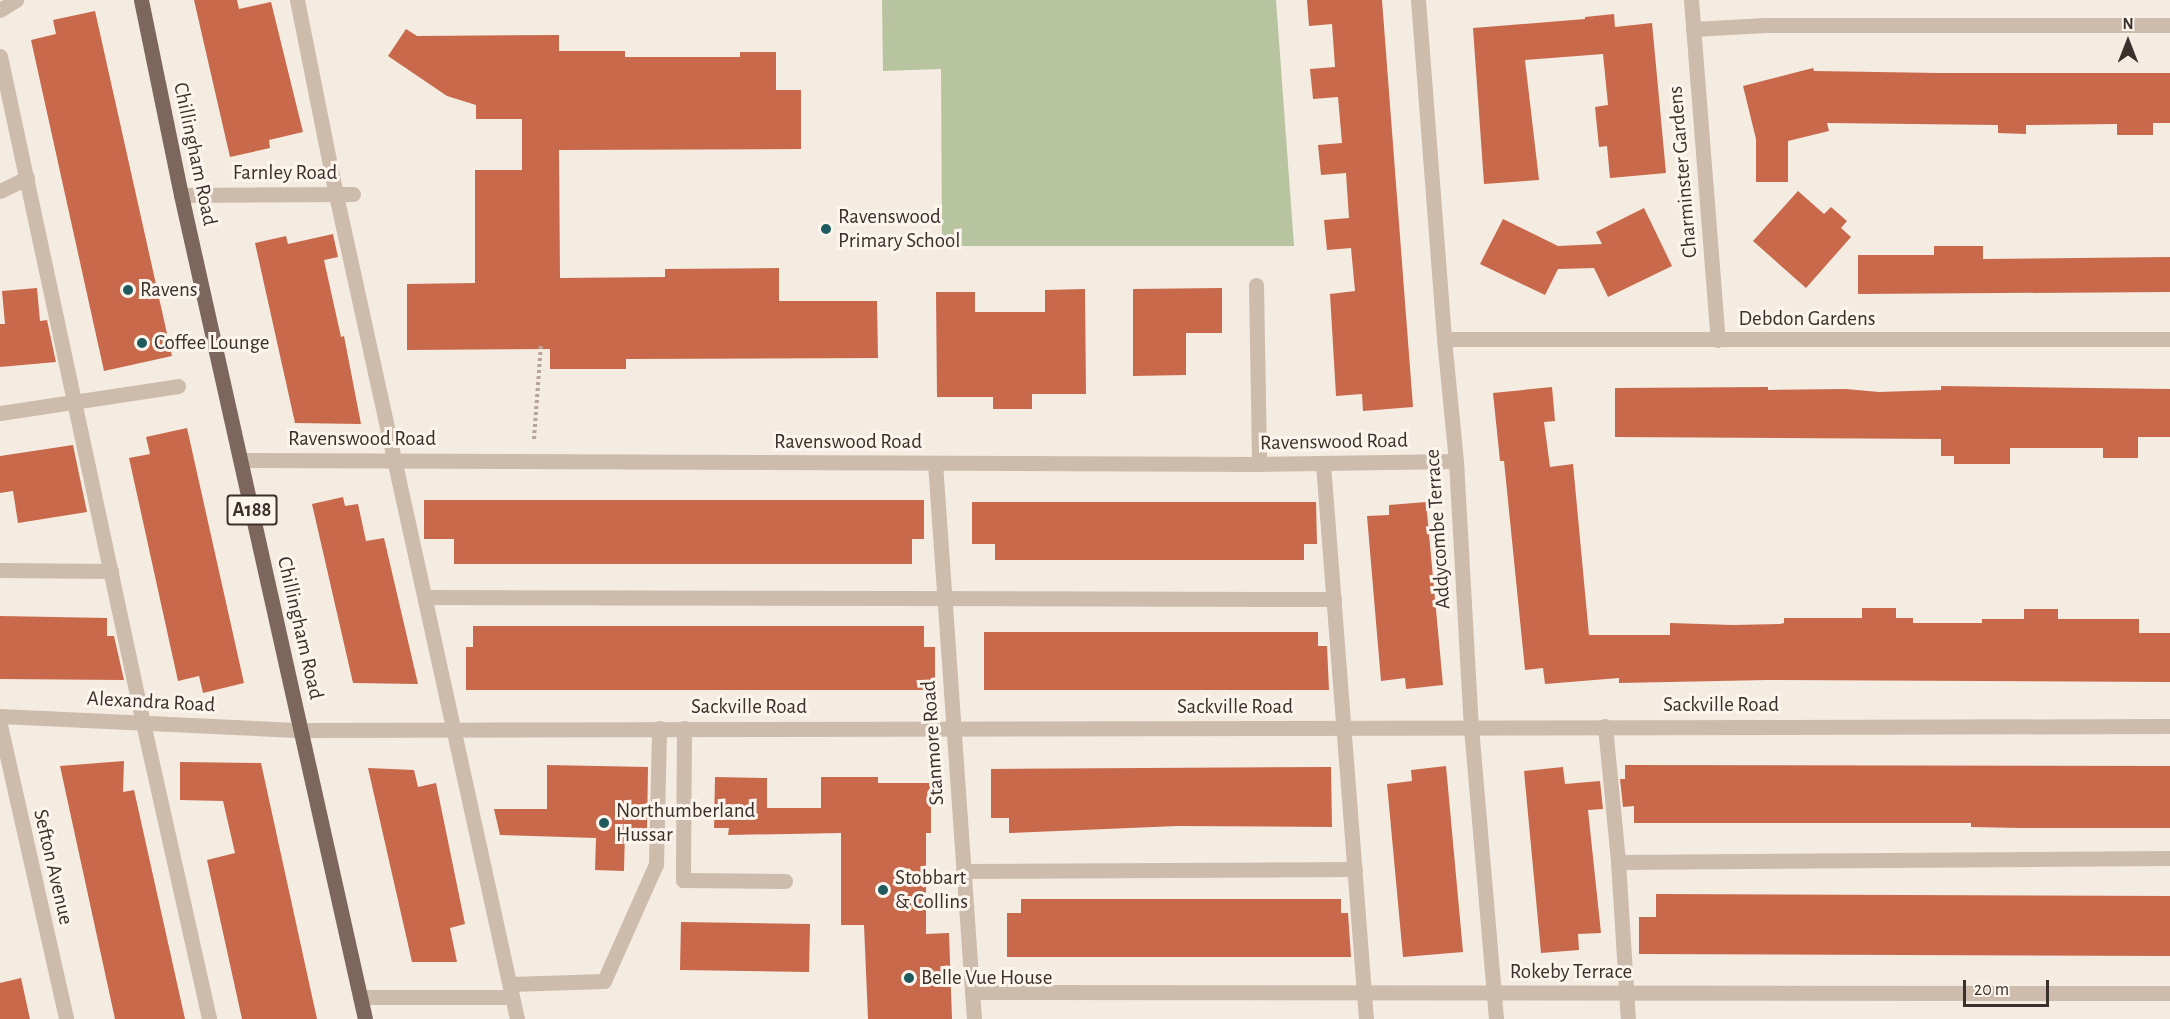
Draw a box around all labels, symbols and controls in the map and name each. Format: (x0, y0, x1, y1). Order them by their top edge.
north arrow (2098, 12, 2158, 72)
text: N (2122, 16, 2134, 32)
street label: Chillingham Road (168, 80, 222, 228)
street label: Charminster Gardens (1663, 85, 1703, 259)
street label: Farnley Road (233, 160, 337, 186)
place label: Ravenswood Primary School (838, 204, 961, 254)
marker: Ravenswood Primary School (819, 222, 833, 236)
place label: Ravens (140, 277, 198, 303)
marker: Ravens (121, 283, 135, 297)
street label: Debdon Gardens (1738, 306, 1876, 332)
place label: Coffee Lounge (154, 330, 270, 356)
marker: Coffee Lounge (135, 336, 149, 350)
street label: Ravenswood Road (288, 426, 436, 452)
street label: Ravenswood Road (1260, 428, 1408, 456)
street label: Ravenswood Road (774, 429, 922, 455)
street label: Addycombe Terrace (1420, 448, 1456, 610)
road number: A188 (226, 493, 278, 527)
street label: Chillingham Road (271, 554, 329, 702)
street label: Stanmore Road (916, 680, 950, 806)
street label: Alexandra Road (86, 686, 216, 718)
street label: Sackville Road (1663, 692, 1779, 718)
street label: Sackville Road (691, 694, 807, 720)
street label: Sackville Road (1177, 694, 1293, 720)
place label: Northumberland Hussar (616, 798, 755, 848)
street label: Sefton Avenue (27, 807, 79, 927)
marker: Northumberland Hussar (597, 816, 611, 830)
place label: Stobbart & Collins (895, 865, 968, 915)
marker: Stobbart & Collins (876, 883, 890, 897)
street label: Rokeby Terrace (1510, 959, 1632, 985)
place label: Belle Vue House (921, 965, 1052, 991)
scale bar (1966, 968, 2052, 1006)
marker: Belle Vue House (902, 971, 916, 985)
text: 20 m (1974, 981, 2009, 999)

